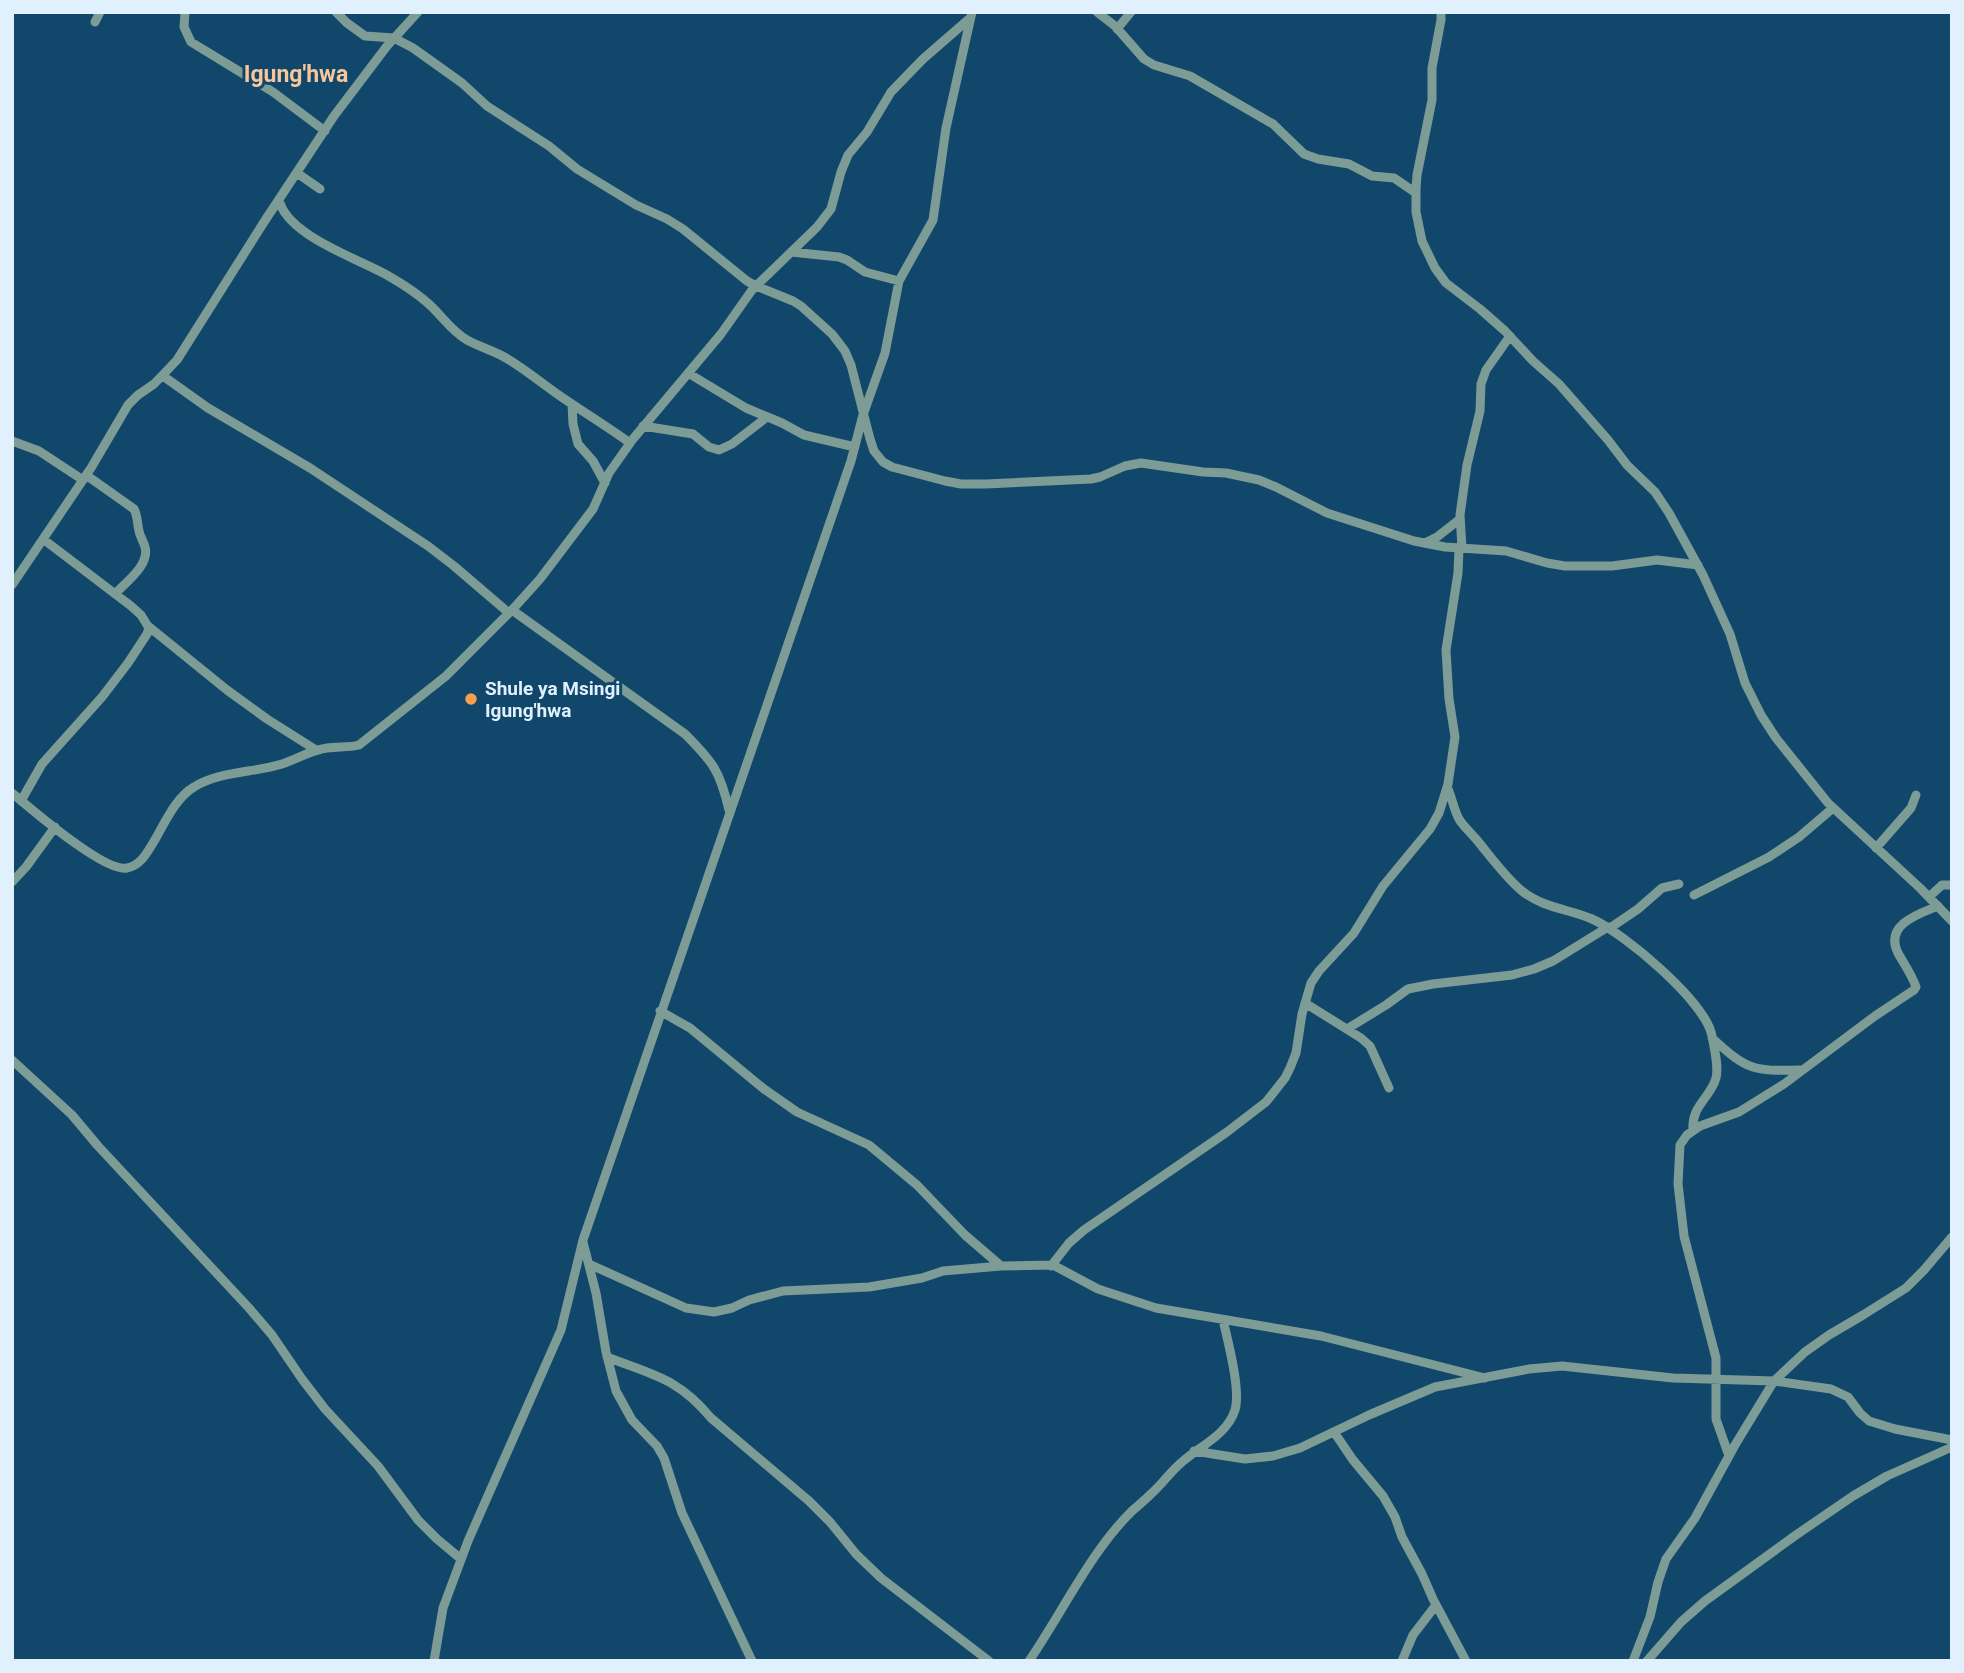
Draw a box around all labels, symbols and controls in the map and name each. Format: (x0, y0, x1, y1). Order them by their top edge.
district label: Igung'hwa (244, 61, 348, 88)
place label: Shule ya Msingi Igung'hwa (485, 677, 620, 722)
marker: Shule ya Msingi Igung'hwa (463, 691, 479, 707)

